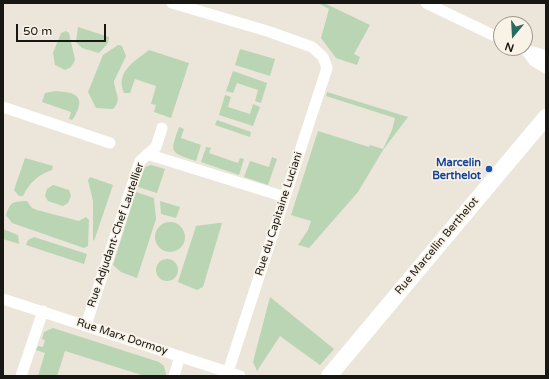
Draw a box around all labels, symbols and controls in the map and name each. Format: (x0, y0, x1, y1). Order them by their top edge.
scale bar (18, 16, 108, 42)
north arrow (493, 16, 533, 56)
text: 50 m (23, 24, 52, 38)
text: N (503, 39, 516, 54)
street label: Rue du Capitaine Luciani (253, 150, 305, 278)
place label: Marcelin Berthelot (432, 156, 481, 182)
street label: Rue Adjudant-Chef Lautellier (85, 161, 147, 309)
marker: Marcelin Berthelot (484, 164, 494, 174)
street label: Rue Marcellin Berthelot (392, 195, 482, 297)
street label: Rue Marx Dormoy (75, 316, 169, 358)

